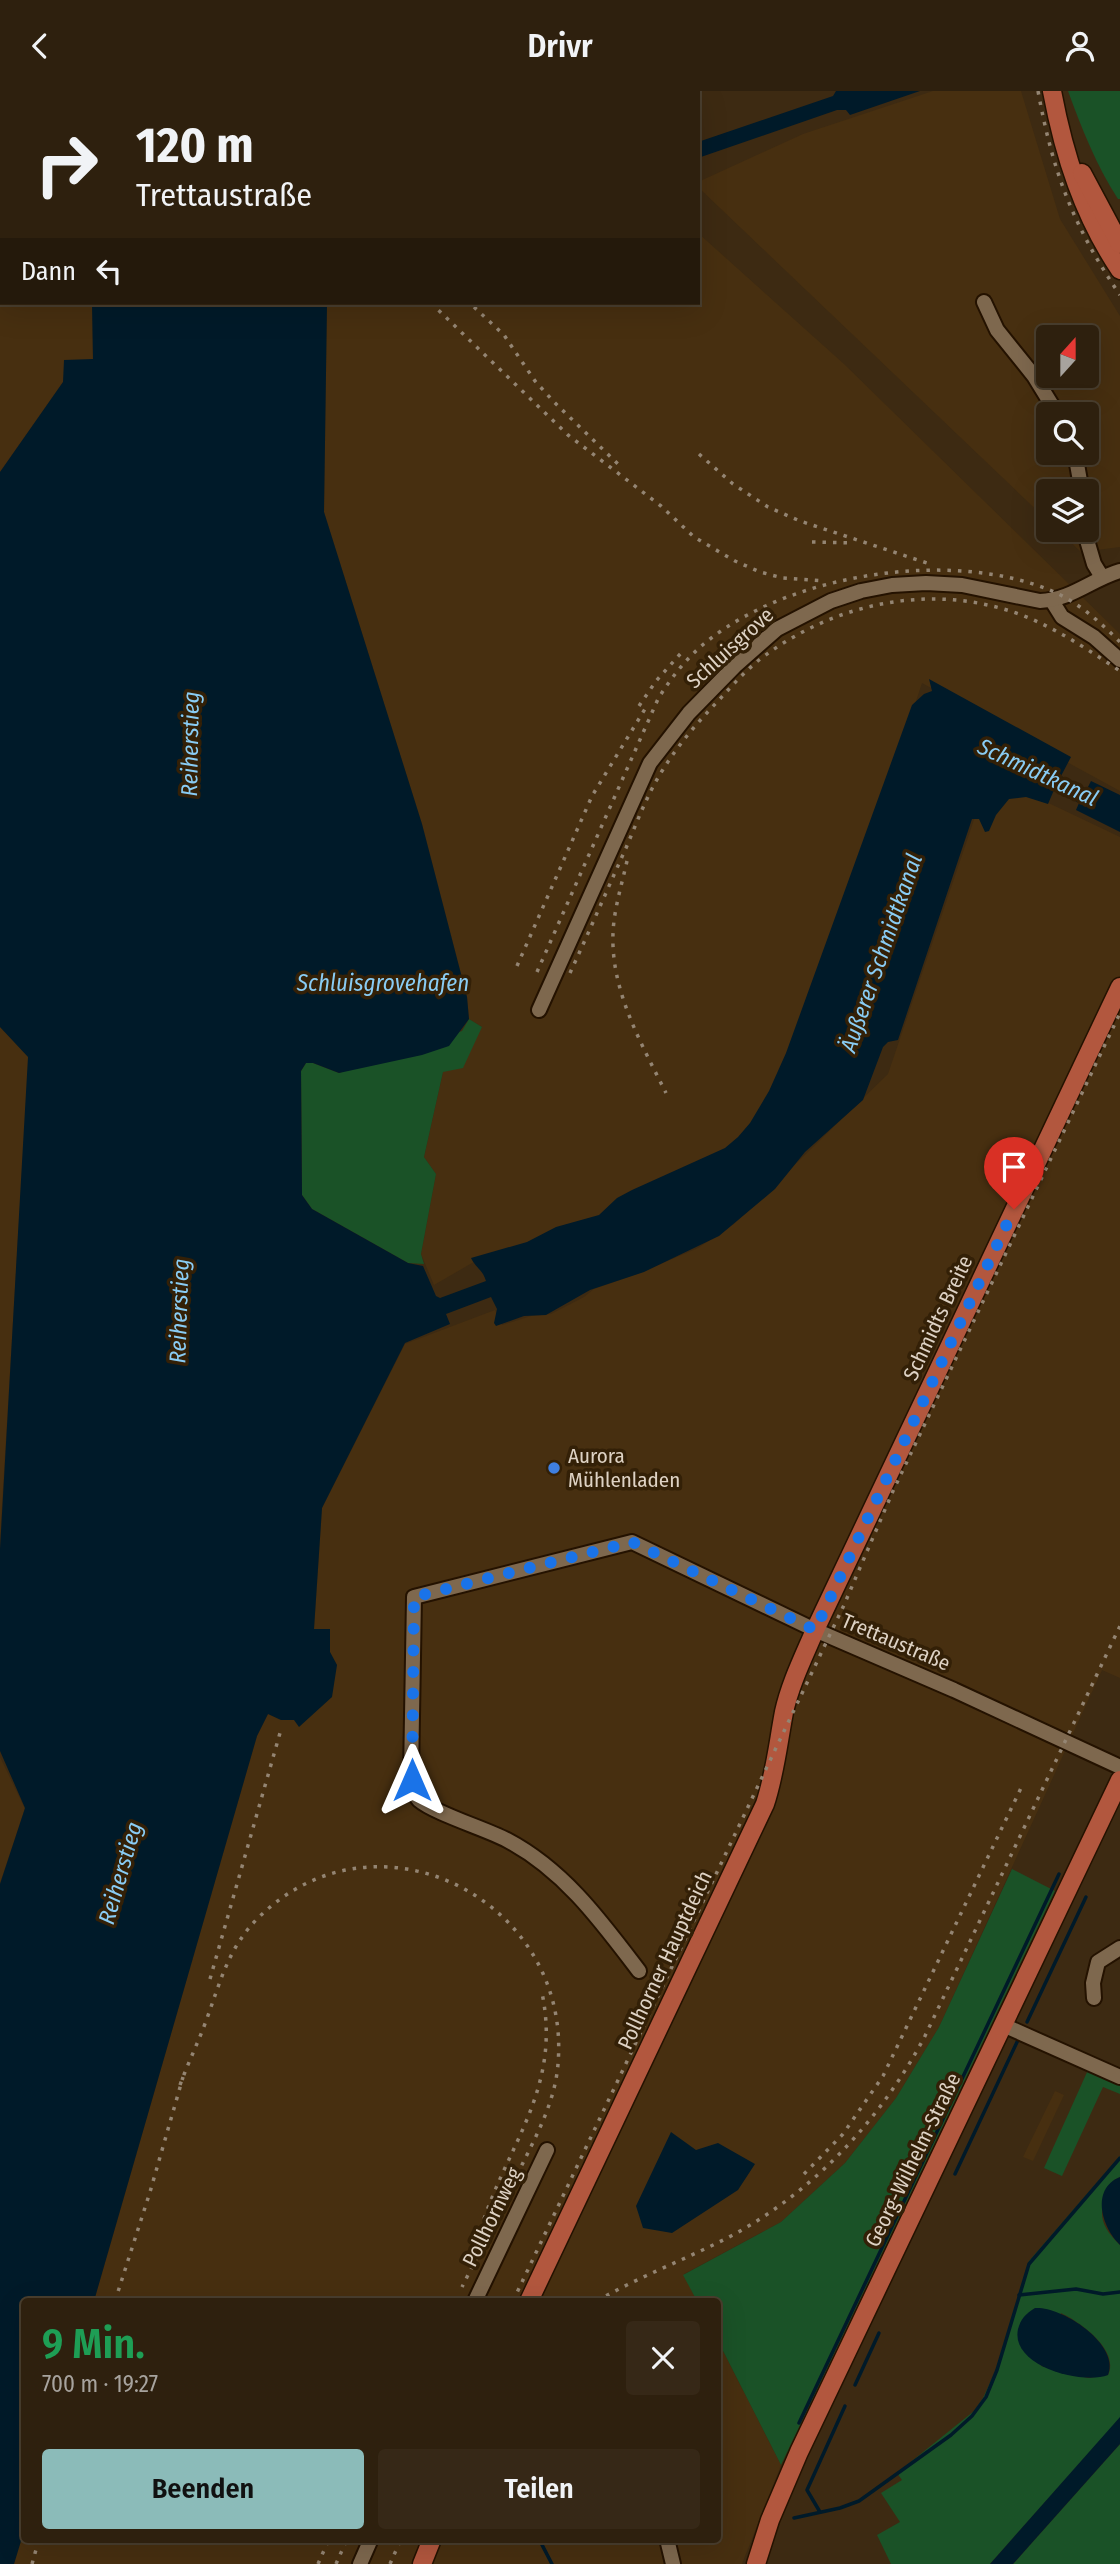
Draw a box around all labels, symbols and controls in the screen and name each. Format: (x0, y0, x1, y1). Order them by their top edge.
icon: back (21, 27, 59, 65)
text: Drivr (527, 27, 593, 65)
icon: person (1061, 27, 1099, 65)
text: 120 m (136, 116, 254, 175)
icon: right (21, 119, 112, 210)
text: Trettaustraße (136, 176, 312, 214)
icon: left (90, 252, 128, 290)
text: Dann (21, 256, 76, 287)
north arrow (1036, 325, 1099, 389)
map controls (1036, 325, 1099, 542)
button: search (1036, 402, 1099, 465)
button: layers (1036, 479, 1099, 542)
street label: Schluisgrove (681, 602, 779, 694)
water label: Reiherstieg (175, 691, 205, 797)
water label: Schmidtkanal (973, 732, 1103, 812)
water label: Äußerer Schmidtkanal (834, 850, 928, 1057)
water label: Schluisgrovehafen (296, 969, 469, 997)
pin (984, 1137, 1044, 1209)
icon: arrive (995, 1148, 1033, 1186)
street label: Schmidts Breite (898, 1251, 978, 1385)
water label: Reiherstieg (163, 1258, 195, 1364)
place label: Aurora Mühlenladen (568, 1443, 680, 1493)
marker: Aurora Mühlenladen (546, 1460, 562, 1476)
street label: Trettaustraße (838, 1607, 954, 1677)
position arrow (375, 1743, 449, 1817)
water label: Reiherstieg (92, 1819, 148, 1927)
street label: Pollhorner Hauptdeich (612, 1866, 718, 2054)
street label: Georg-Wilhelm-Straße (860, 2069, 966, 2251)
street label: Pollhornweg (457, 2163, 527, 2271)
text: 9 Min. (42, 2319, 145, 2369)
button: close (626, 2321, 700, 2395)
text: 700 m · 19:27 (42, 2370, 158, 2398)
button: Beenden (42, 2449, 364, 2529)
button: Teilen (378, 2449, 700, 2529)

